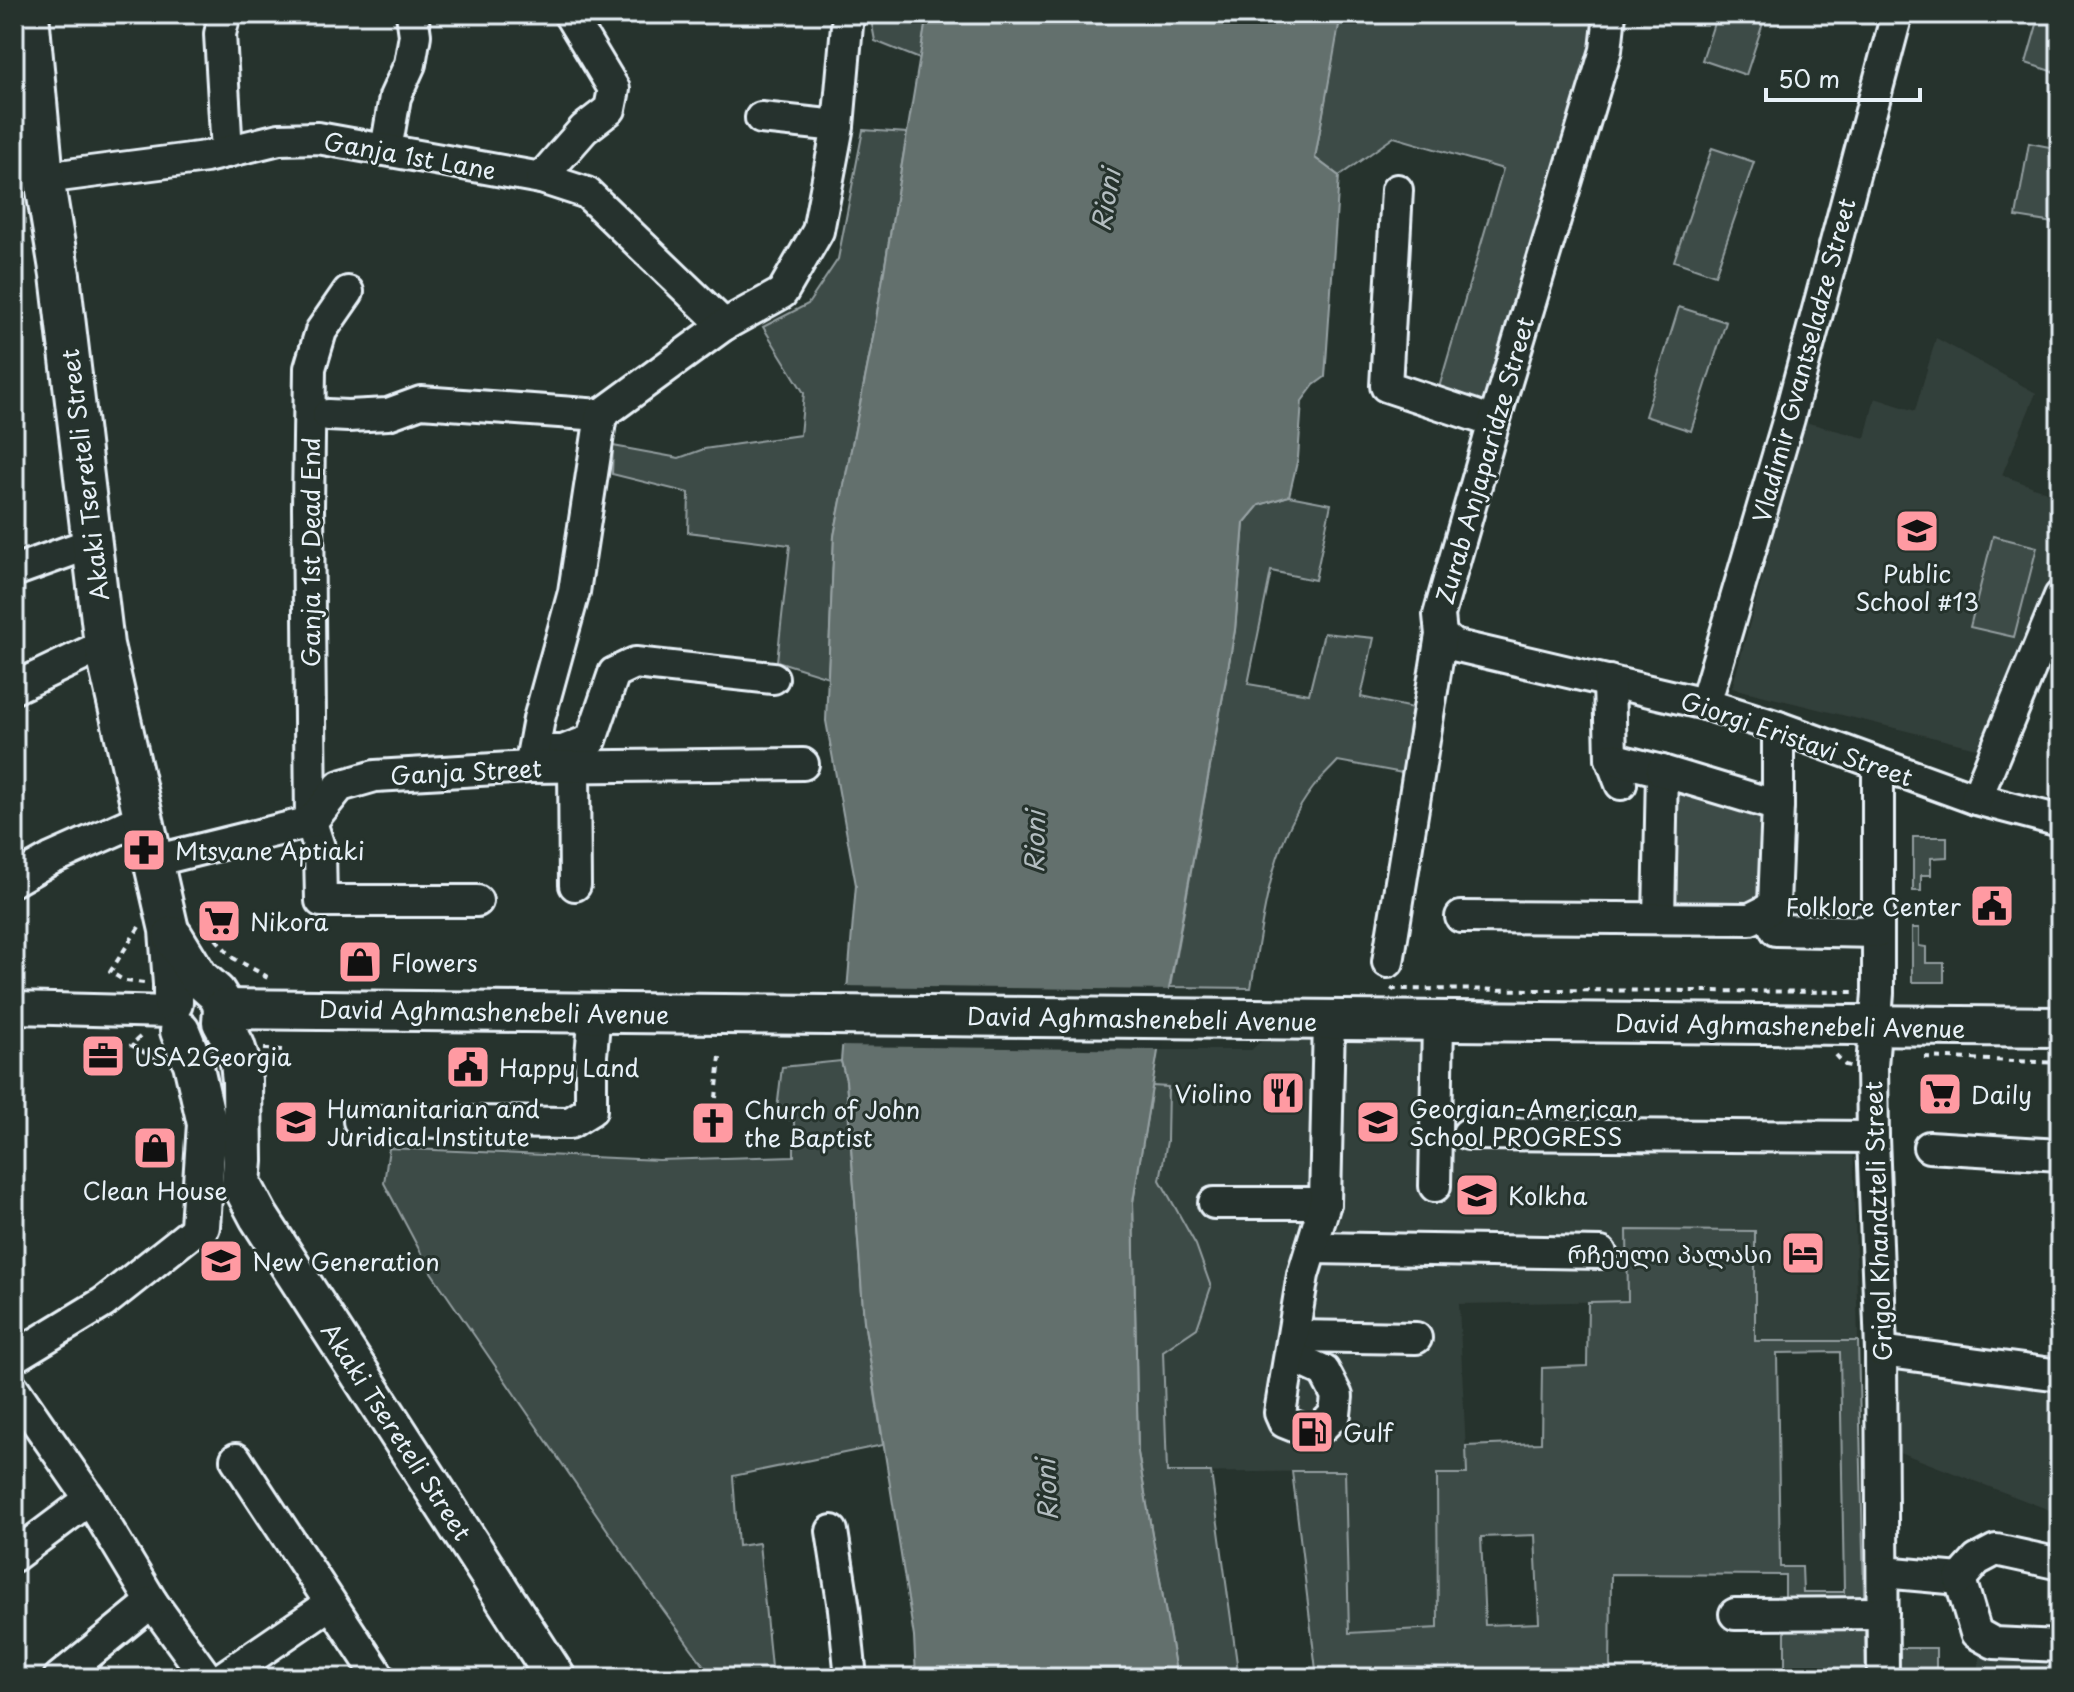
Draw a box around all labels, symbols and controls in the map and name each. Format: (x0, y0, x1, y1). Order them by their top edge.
scale bar (1766, 52, 1920, 102)
text: 50 m (1778, 60, 1840, 96)
street label: Ganja 1st Lane (321, 122, 499, 188)
water label: Rioni (1080, 162, 1130, 234)
street label: Vladimir Gvantseladze Street (1742, 194, 1864, 526)
street label: Zurab Anjaparidze Street (1426, 312, 1542, 608)
street label: Akaki Tsereteli Street (51, 347, 117, 603)
street label: Ganja 1st Dead End (292, 437, 328, 667)
school or university icon: Public School #13 (1893, 507, 1941, 555)
place label: Public School #13 (1855, 555, 1979, 619)
street label: Giorgi Eristavi Street (1676, 681, 1918, 795)
street label: Ganja Street (389, 749, 543, 793)
water label: Rioni (1014, 807, 1054, 873)
pharmacy icon: Mtsvane Aptiaki (120, 826, 168, 874)
place label: Mtsvane Aptiaki (175, 832, 365, 868)
public building icon: Folklore Center (1968, 882, 2016, 930)
place label: Folklore Center (1785, 888, 1962, 924)
supermarket icon: Nikora (195, 897, 243, 945)
place label: Nikora (250, 903, 329, 939)
shop icon: Flowers (336, 938, 384, 986)
place label: Flowers (391, 944, 478, 980)
street label: David Aghmashenebeli Avenue (319, 990, 669, 1032)
street label: David Aghmashenebeli Avenue (967, 997, 1317, 1039)
street label: David Aghmashenebeli Avenue (1615, 1004, 1965, 1046)
office icon: USA2Georgia (79, 1032, 127, 1080)
place label: USA2Georgia (134, 1038, 292, 1074)
public building icon: Happy Land (444, 1043, 492, 1091)
place label: Happy Land (499, 1049, 640, 1085)
restaurant icon: Violino (1259, 1069, 1307, 1117)
supermarket icon: Daily (1916, 1070, 1964, 1118)
place label: Violino (1175, 1075, 1252, 1111)
place label: Daily (1971, 1076, 2032, 1112)
street label: Grigol Khandzteli Street (1854, 1080, 1900, 1362)
place label: Humanitarian and Juridical Institute (327, 1090, 540, 1154)
place label: Georgian-American School PROGRESS (1409, 1090, 1638, 1154)
place label: Church of John the Baptist (744, 1091, 920, 1155)
school or university icon: Humanitarian and Juridical Institute (272, 1098, 320, 1146)
school or university icon: Georgian-American School PROGRESS (1354, 1098, 1402, 1146)
church icon: Church of John the Baptist (689, 1099, 737, 1147)
shop icon: Clean House (131, 1124, 179, 1172)
school or university icon: Kolkha (1453, 1171, 1501, 1219)
place label: Clean House (83, 1172, 227, 1208)
place label: Kolkha (1508, 1177, 1588, 1213)
hotel icon: რჩეული პალასი (1779, 1229, 1827, 1277)
place label: რჩეული პალასი (1568, 1235, 1772, 1271)
school or university icon: New Generation (197, 1237, 245, 1285)
place label: New Generation (252, 1243, 440, 1279)
street label: Akaki Tsereteli Street (313, 1315, 481, 1547)
fuel station icon: Gulf (1288, 1408, 1336, 1456)
place label: Gulf (1343, 1414, 1395, 1450)
water label: Rioni (1025, 1454, 1067, 1522)

